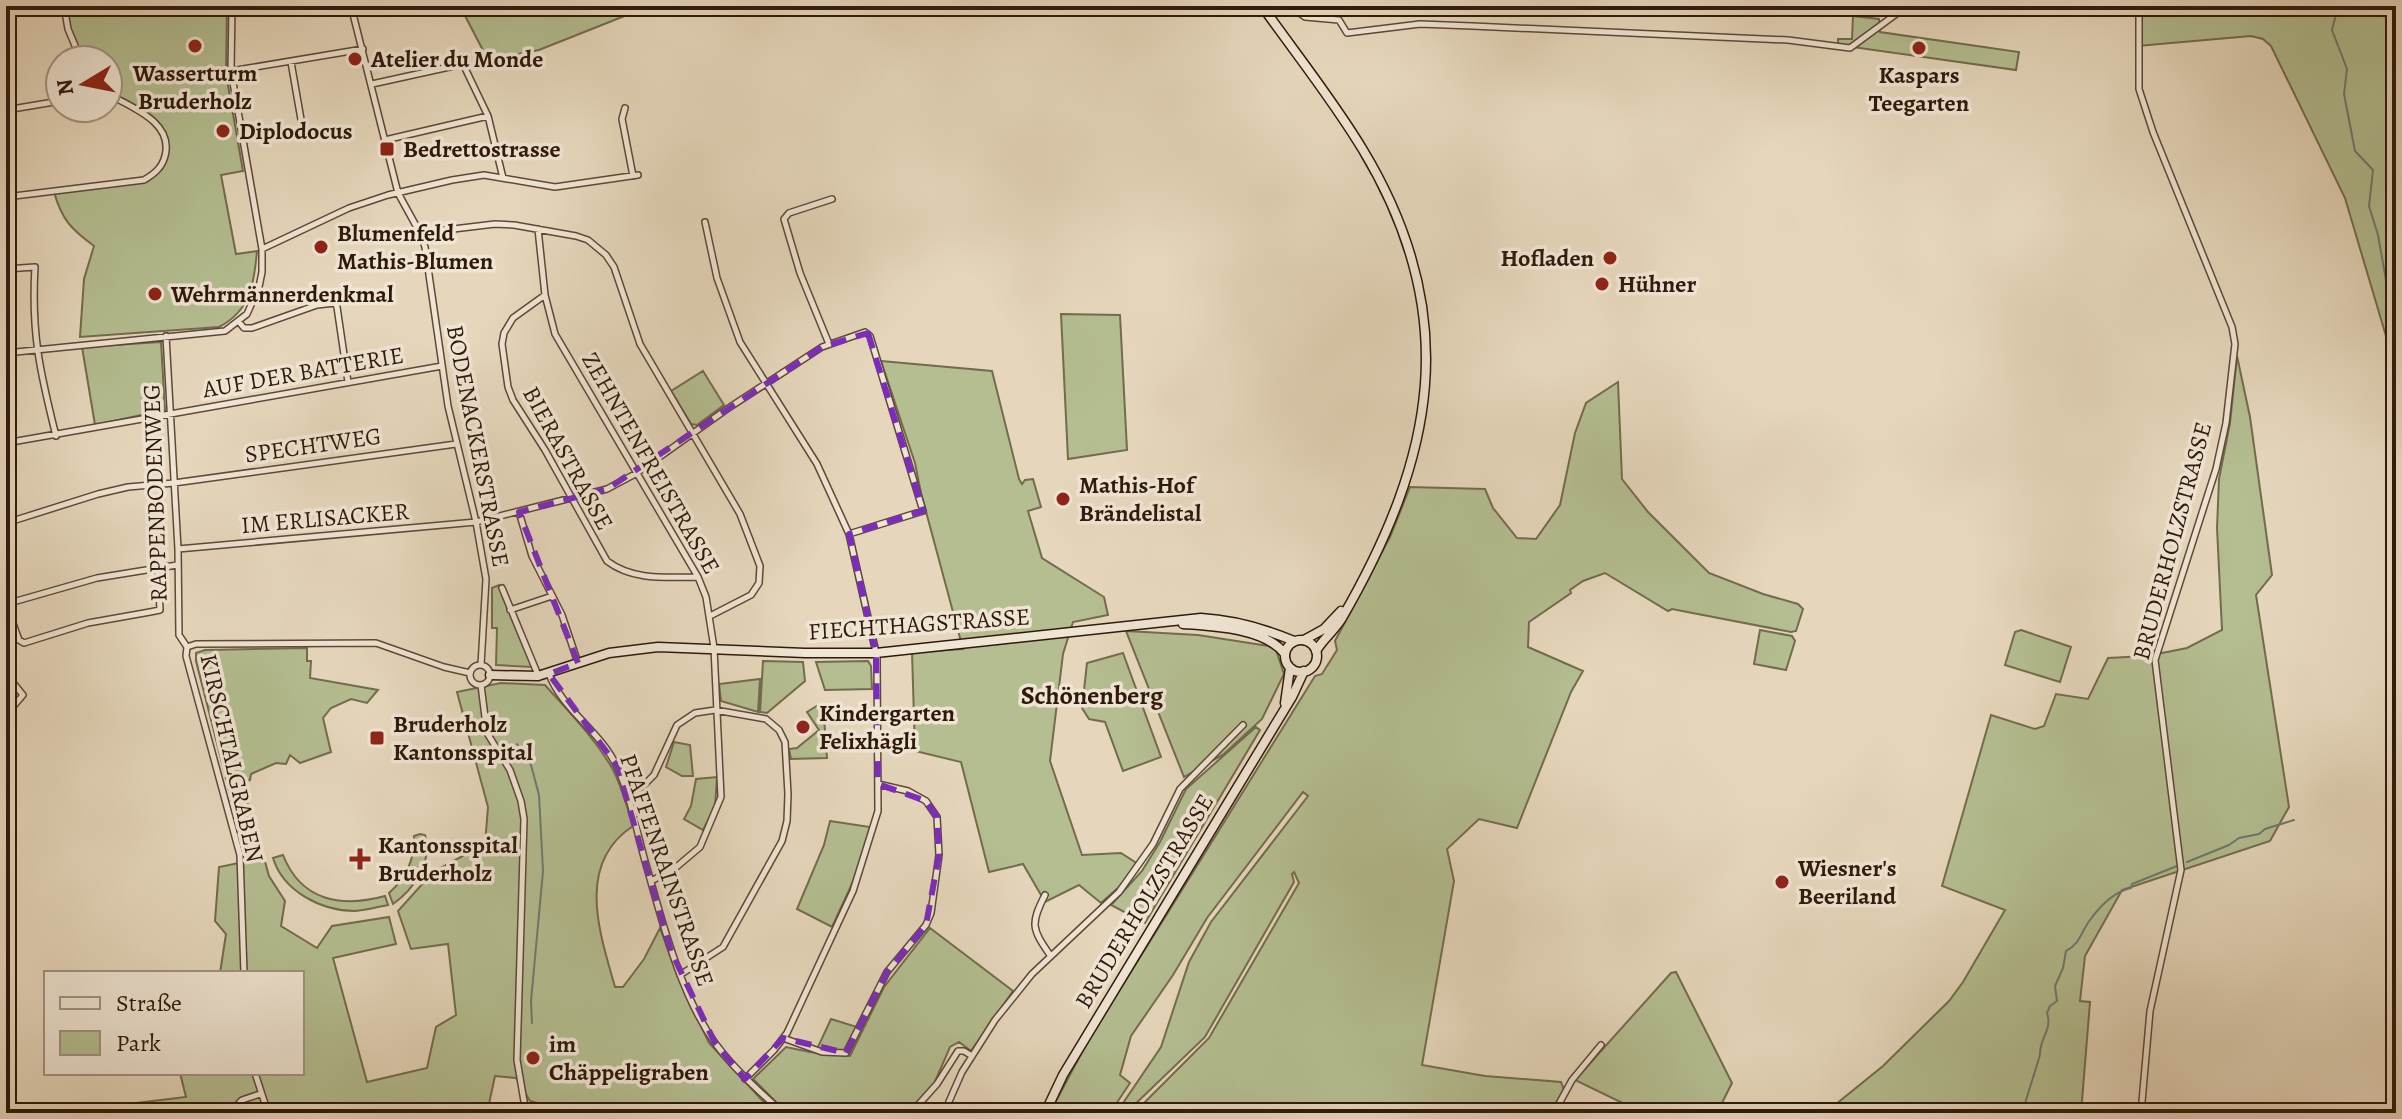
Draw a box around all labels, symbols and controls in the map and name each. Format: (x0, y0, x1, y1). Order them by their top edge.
marker: Wasserturm Bruderholz (186, 37, 204, 55)
marker: Kaspars Teegarten (1910, 39, 1928, 57)
place label: Atelier du Monde (370, 43, 543, 75)
north arrow (44, 44, 124, 124)
marker: Atelier du Monde (346, 50, 364, 68)
place label: Wasserturm Bruderholz (132, 57, 257, 117)
place label: Kaspars Teegarten (1869, 59, 1970, 119)
text: N (49, 77, 81, 98)
place label: Diplodocus (239, 115, 353, 147)
marker: Diplodocus (214, 122, 232, 140)
place label: Bedrettostrasse (403, 133, 561, 165)
marker: Bedrettostrasse (378, 140, 396, 158)
place label: Blumenfeld Mathis-Blumen (337, 217, 494, 277)
marker: Blumenfeld Mathis-Blumen (312, 238, 330, 256)
place label: Hofladen (1501, 242, 1595, 274)
marker: Hofladen (1601, 249, 1619, 267)
place label: Hühner (1618, 268, 1696, 300)
marker: Hühner (1593, 275, 1611, 293)
place label: Wehrmännerdenkmal (170, 278, 394, 310)
marker: Wehrmännerdenkmal (146, 285, 164, 303)
street label: BODENACKERSTRASSE (439, 322, 517, 570)
street label: AUF DER BATTERIE (199, 339, 406, 406)
street label: ZEHNTENFREISTRASSE (574, 346, 728, 580)
street label: BIERASTRASSE (515, 380, 621, 536)
street label: RAPPENBODENWEG (135, 384, 175, 602)
street label: BRUDERHOLZSTRASSE (2125, 418, 2219, 664)
street label: SPECHTWEG (243, 420, 383, 470)
place label: Mathis-Hof Brändelistal (1079, 469, 1202, 529)
marker: Mathis-Hof Brändelistal (1054, 490, 1072, 508)
street label: IM ERLISACKER (240, 495, 411, 541)
street label: FIECHTHAGSTRASSE (807, 600, 1031, 648)
street label: KIRSCHTALGRABEN (192, 651, 272, 865)
district label: Schönenberg (1021, 678, 1164, 713)
place label: Kindergarten Felixhägli (819, 697, 955, 757)
place label: Bruderholz Kantonsspital (393, 708, 533, 768)
marker: Kindergarten Felixhägli (794, 718, 812, 736)
marker: Bruderholz Kantonsspital (368, 729, 386, 747)
street label: PFAFFENRAINSTRASSE (612, 749, 722, 991)
street label: BRUDERHOLZSTRASSE (1067, 788, 1221, 1014)
place label: Kantonsspital Bruderholz (378, 829, 518, 889)
marker: Kantonsspital Bruderholz (349, 848, 371, 870)
place label: Wiesner's Beeriland (1797, 852, 1896, 912)
marker: Wiesner's Beeriland (1773, 873, 1791, 891)
legend (44, 971, 304, 1075)
text: Straße (116, 987, 182, 1019)
text: Park (116, 1027, 161, 1059)
place label: im Chäppeligraben (549, 1028, 709, 1088)
marker: im Chäppeligraben (524, 1049, 542, 1067)

